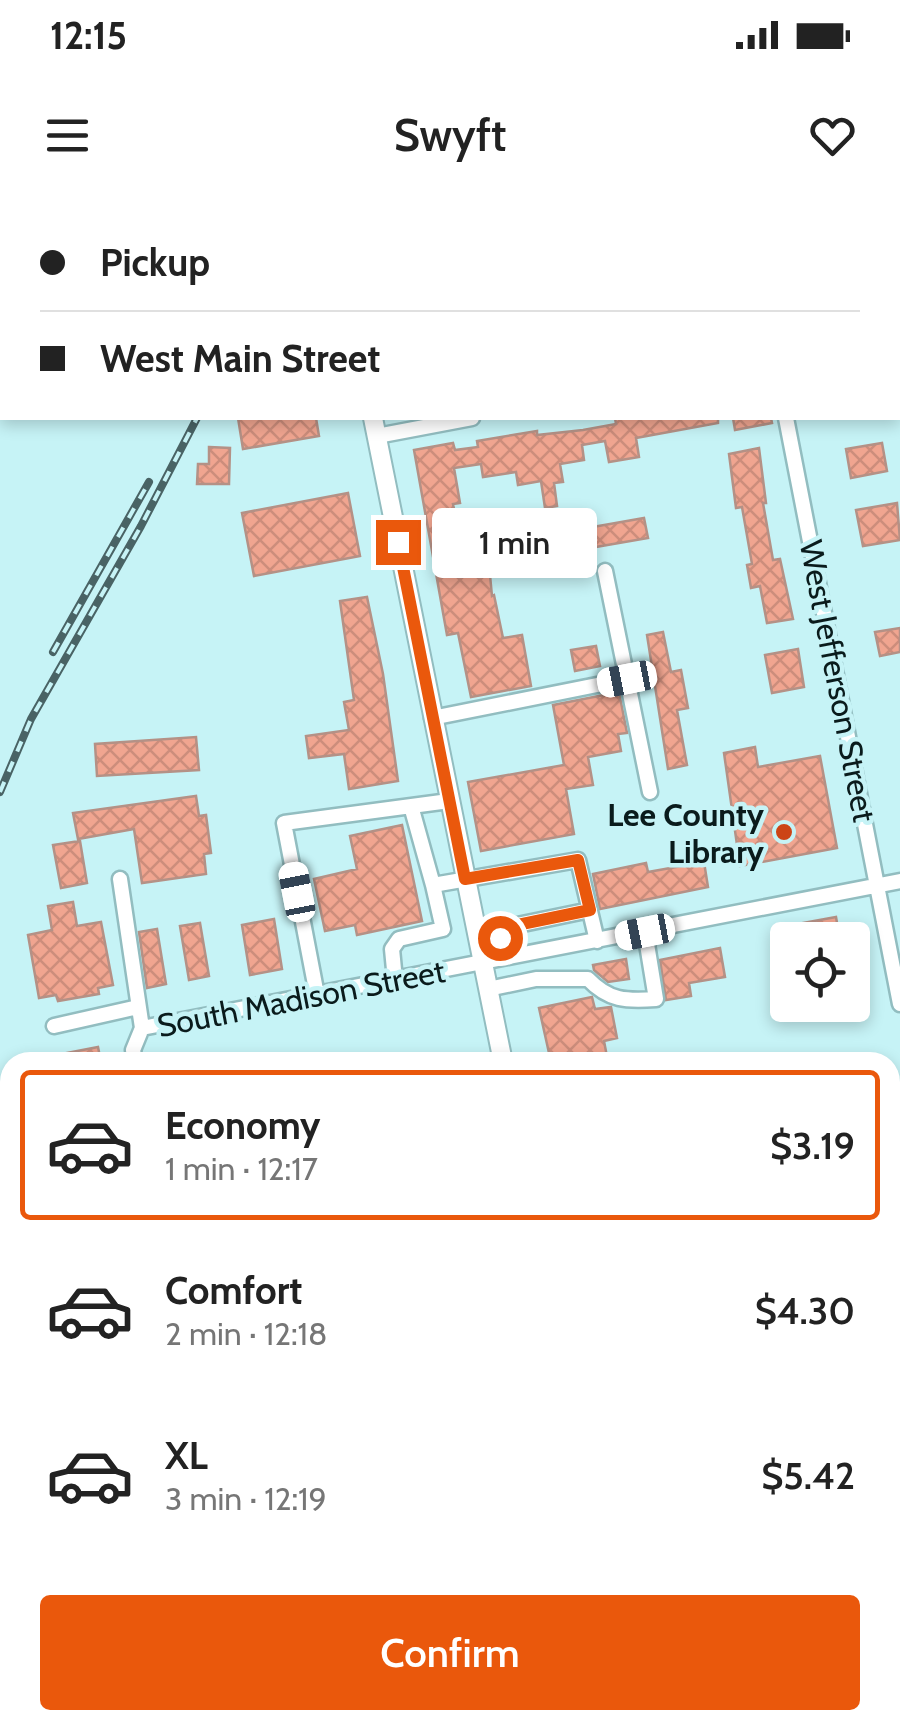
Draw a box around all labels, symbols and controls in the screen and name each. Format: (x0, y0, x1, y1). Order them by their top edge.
text: 12:15 (50, 12, 127, 59)
icon: menu (40, 108, 95, 163)
text: Swyft (394, 108, 506, 162)
icon: heart (805, 108, 860, 163)
text: Pickup (100, 239, 210, 286)
text: West Main Street (100, 335, 380, 382)
callout: 1 min (433, 507, 598, 577)
route end (376, 520, 421, 565)
text: 1 min (479, 523, 550, 562)
street label: West Jefferson Street (792, 537, 884, 825)
car (595, 659, 659, 699)
place label: Lee County Library (607, 795, 765, 871)
marker: Lee County Library (773, 821, 795, 843)
car (277, 860, 317, 924)
car (613, 912, 677, 952)
route start (478, 916, 523, 961)
map controls (770, 922, 870, 1022)
button: locate (770, 922, 870, 1022)
street label: South Madison Street (154, 951, 448, 1045)
icon: car (45, 1100, 135, 1190)
text: Economy (165, 1102, 320, 1149)
text: $3.19 (770, 1122, 855, 1169)
text: 1 min · 12:17 (165, 1149, 318, 1188)
icon: car (45, 1265, 135, 1355)
text: Comfort (165, 1267, 302, 1314)
text: $4.30 (755, 1287, 855, 1334)
text: 2 min · 12:18 (165, 1314, 327, 1353)
icon: car (45, 1430, 135, 1520)
text: XL (165, 1432, 208, 1479)
text: $5.42 (761, 1452, 855, 1499)
text: 3 min · 12:19 (165, 1479, 327, 1518)
button: Confirm (40, 1595, 860, 1710)

